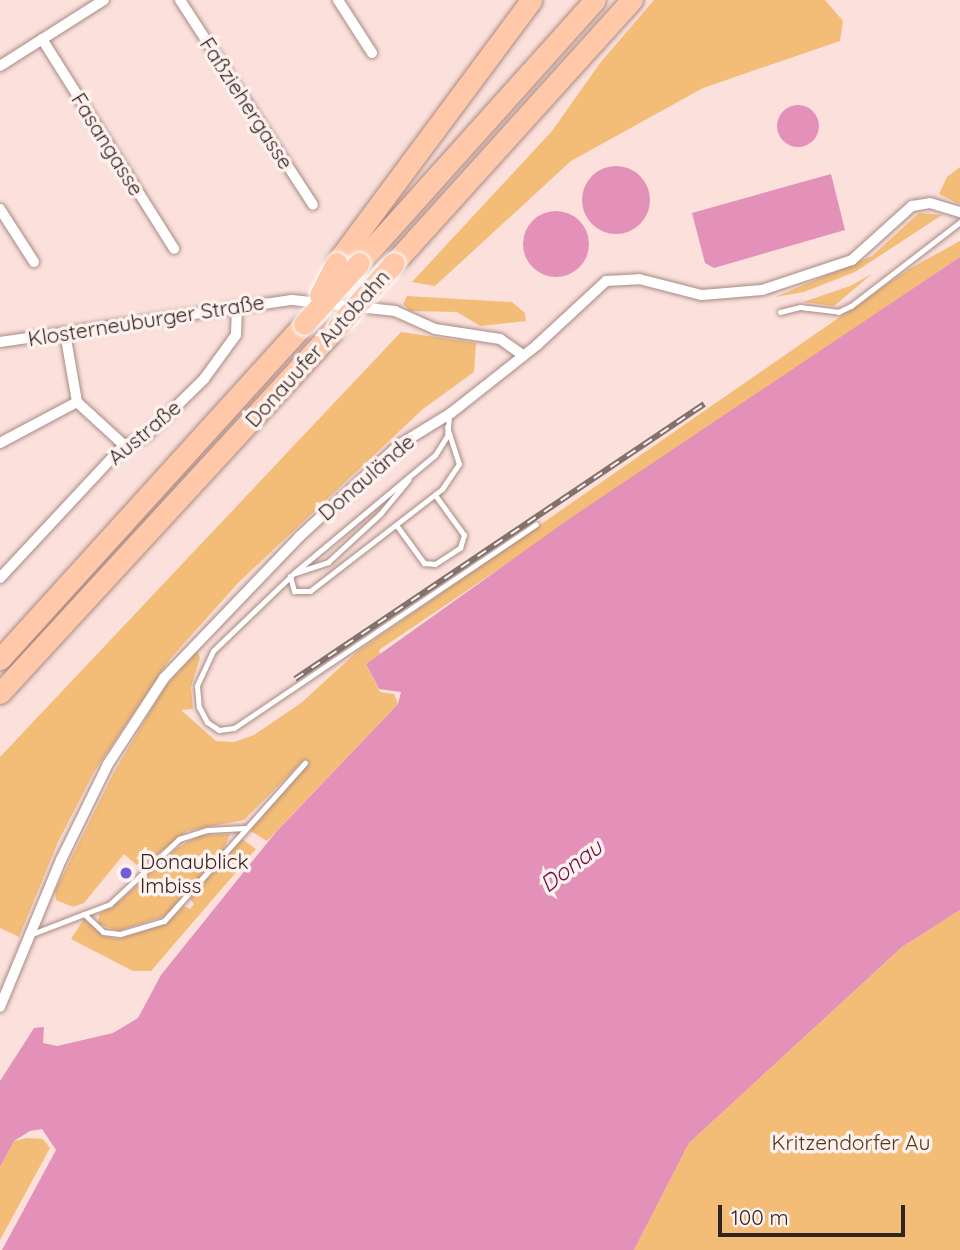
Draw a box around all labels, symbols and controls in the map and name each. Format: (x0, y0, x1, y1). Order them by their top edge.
street label: Faßziehergasse (195, 32, 299, 174)
street label: Fasangasse (66, 88, 150, 200)
street label: Donauufer Autobahn (240, 264, 394, 432)
street label: Klosterneuburger Straße (26, 289, 266, 351)
street label: Austraße (102, 394, 186, 470)
street label: Donaulände (313, 429, 419, 525)
water label: Donau (534, 834, 608, 898)
place label: Donaublick Imbiss (140, 848, 249, 898)
marker: Donaublick Imbiss (118, 865, 134, 881)
park label: Kritzendorfer Au (772, 1129, 930, 1155)
scale bar (722, 1190, 909, 1234)
text: 100 m (731, 1204, 789, 1230)

